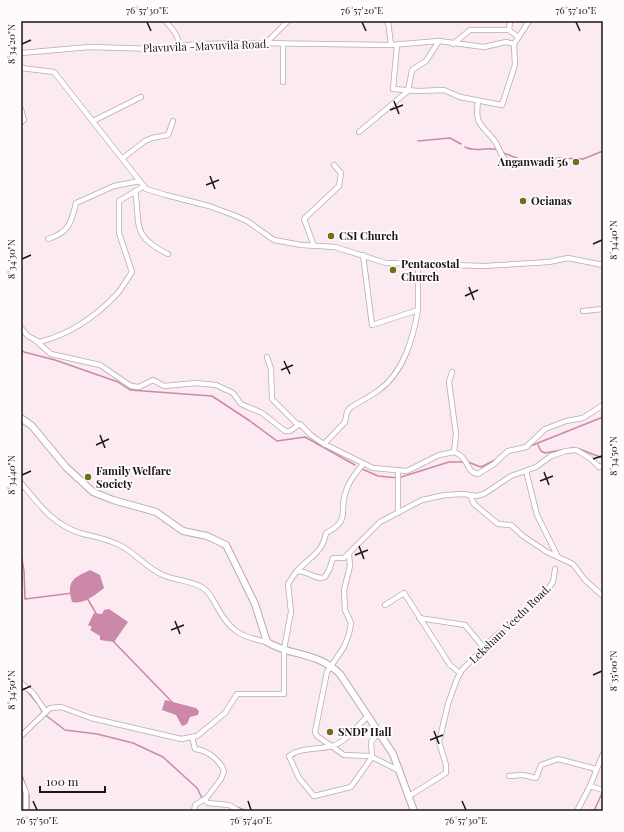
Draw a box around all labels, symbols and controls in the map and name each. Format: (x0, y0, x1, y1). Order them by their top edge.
text: 76°57'30"E (126, 3, 168, 17)
text: 76°57'20"E (341, 3, 383, 17)
text: 76°57'10"E (555, 3, 597, 17)
text: 8°34'20"N (4, 24, 18, 64)
street label: Plavuvila -Mavuvila Road. (143, 36, 270, 55)
place label: Anganwadi 56 (497, 154, 568, 169)
marker: Anganwadi 56 (571, 157, 581, 167)
place label: Ocianas (531, 193, 572, 208)
marker: Ocianas (518, 196, 528, 206)
text: 8°34'40"N (606, 220, 620, 260)
place label: CSI Church (339, 228, 398, 243)
marker: CSI Church (326, 231, 336, 241)
text: 8°34'30"N (4, 239, 18, 279)
place label: Pentacostal Church (401, 256, 460, 284)
marker: Pentacostal Church (388, 265, 398, 275)
text: 8°34'50"N (606, 436, 620, 476)
text: 8°34'40"N (4, 455, 18, 495)
place label: Family Welfare Society (96, 463, 172, 491)
marker: Family Welfare Society (83, 472, 93, 482)
street label: Leksham Veedu Road. (466, 581, 554, 666)
text: 8°35'00"N (606, 651, 620, 691)
text: 8°34'50"N (4, 670, 18, 710)
place label: SNDP Hall (338, 724, 392, 739)
marker: SNDP Hall (325, 727, 335, 737)
scale bar (40, 768, 105, 794)
text: 100 m (46, 773, 79, 789)
text: 76°57'50"E (16, 813, 58, 827)
text: 76°57'40"E (230, 813, 272, 827)
text: 76°57'30"E (445, 813, 487, 827)

